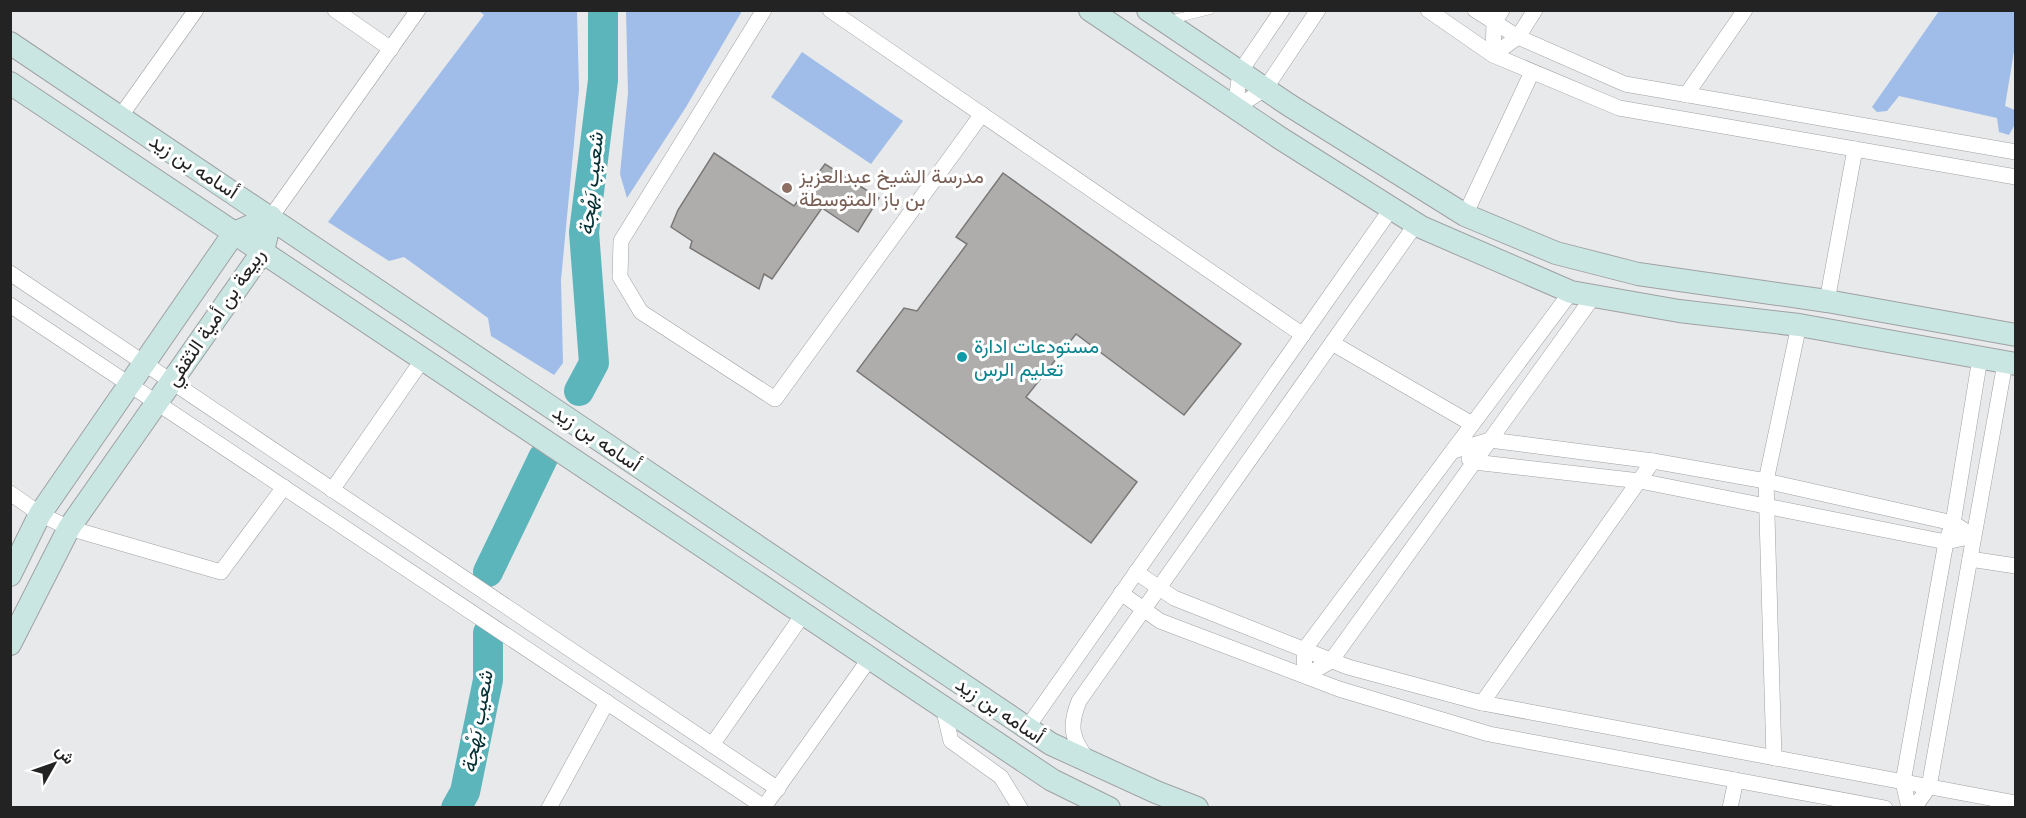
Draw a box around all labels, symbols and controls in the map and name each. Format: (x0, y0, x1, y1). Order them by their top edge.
street label: أسامه بن زيد (144, 128, 243, 205)
water label: شعيب بَهْجة (573, 131, 609, 237)
place label: مدرسة الشيخ عبدالعزيز بن باز المتوسطة (798, 164, 984, 212)
marker: مدرسة الشيخ عبدالعزيز بن باز المتوسطة (780, 181, 794, 195)
street label: ربيعة بن أمية الثقفي (160, 243, 274, 393)
place label: مستودعات ادارة تعليم الرس (974, 334, 1099, 382)
marker: مستودعات ادارة تعليم الرس (955, 350, 969, 364)
street label: أسامه بن زيد (548, 400, 646, 477)
water label: شعيب بَهْجة (455, 669, 499, 775)
street label: أسامه بن زيد (951, 672, 1049, 749)
north arrow (24, 734, 84, 794)
text: ش (52, 741, 79, 768)

